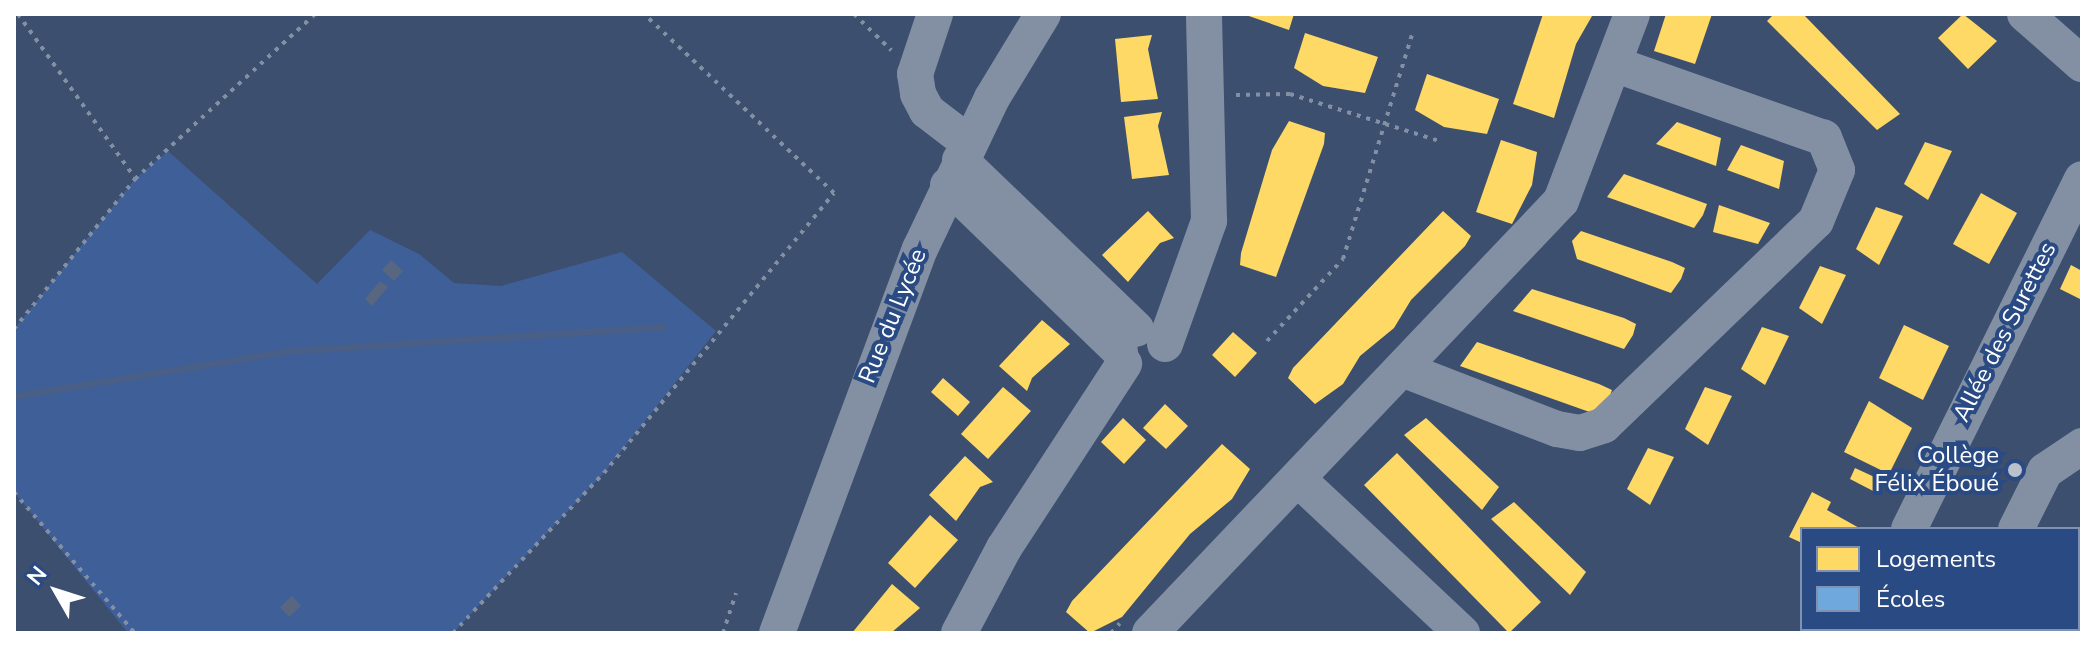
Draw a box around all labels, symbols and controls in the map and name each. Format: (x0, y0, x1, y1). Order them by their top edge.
street label: Allée des Surettes (1947, 237, 2063, 427)
street label: Rue du Lycée (853, 244, 933, 388)
place label: Collège Félix Éboué (1875, 442, 1999, 498)
marker: Collège Félix Éboué (2006, 461, 2024, 479)
legend (1800, 527, 2080, 631)
text: Logements (1876, 543, 1996, 575)
north arrow (16, 551, 96, 631)
text: N (21, 560, 54, 592)
text: Écoles (1876, 583, 1945, 615)

